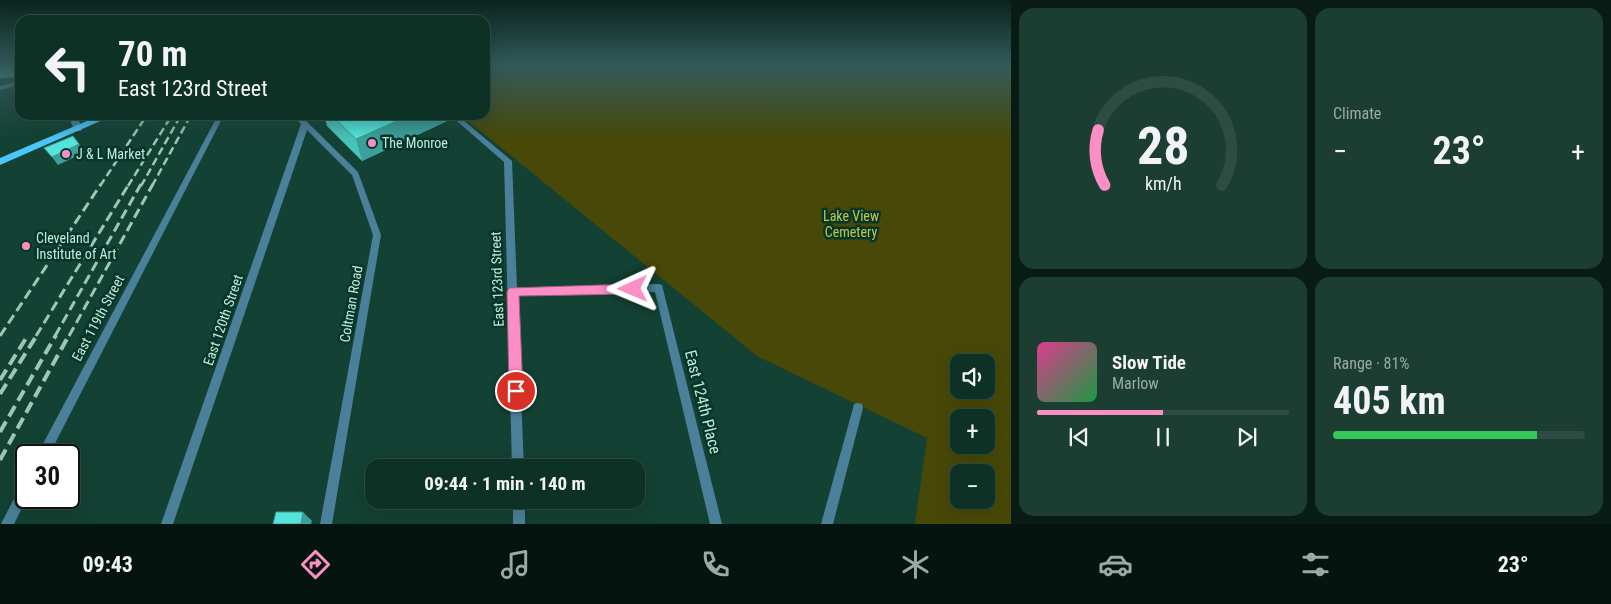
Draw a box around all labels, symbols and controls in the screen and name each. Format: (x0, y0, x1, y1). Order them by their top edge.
text: 70 m (118, 34, 187, 75)
icon: left (35, 35, 100, 100)
text: East 123rd Street (118, 76, 268, 101)
text: Climate (1333, 104, 1381, 123)
text: 28 (1137, 116, 1189, 177)
text: 23° (1432, 129, 1486, 173)
place label: The Monroe (382, 135, 448, 151)
text: − (1333, 135, 1347, 168)
text: + (1571, 135, 1585, 168)
marker: The Monroe (366, 137, 378, 149)
place label: J & L Market (76, 146, 145, 162)
marker: J & L Market (60, 148, 72, 160)
text: km/h (1145, 173, 1181, 194)
park label: Lake View Cemetery (823, 208, 879, 240)
place label: Cleveland Institute of Art (36, 230, 116, 262)
street label: East 123rd Street (487, 231, 507, 327)
marker: Cleveland Institute of Art (20, 240, 32, 252)
position arrow (606, 262, 658, 314)
street label: Coltman Road (336, 264, 366, 344)
street label: East 119th Street (69, 272, 127, 364)
street label: East 120th Street (200, 272, 246, 368)
street label: East 124th Place (681, 348, 725, 456)
text: Slow Tide (1112, 351, 1186, 374)
map controls (950, 354, 995, 509)
button: sound (950, 354, 995, 399)
text: Range · 81% (1333, 354, 1409, 373)
pin (495, 370, 537, 412)
text: Marlow (1112, 374, 1159, 393)
icon: arrive (502, 377, 530, 405)
text: 405 km (1333, 379, 1446, 423)
button: + (950, 409, 995, 454)
icon: previous (1065, 423, 1093, 451)
icon: pause (1149, 423, 1177, 451)
icon: next (1233, 423, 1261, 451)
speed limit sign: 30 (15, 444, 80, 509)
button: − (950, 464, 995, 509)
text: 09:44 · 1 min · 140 m (424, 472, 586, 495)
icon: directions (298, 547, 333, 582)
icon: music (498, 547, 533, 582)
icon: phone (698, 547, 733, 582)
icon: climate (898, 547, 933, 582)
icon: car (1098, 547, 1133, 582)
icon: filters (1298, 547, 1333, 582)
text: 09:43 (82, 552, 133, 577)
text: 23° (1498, 552, 1528, 577)

